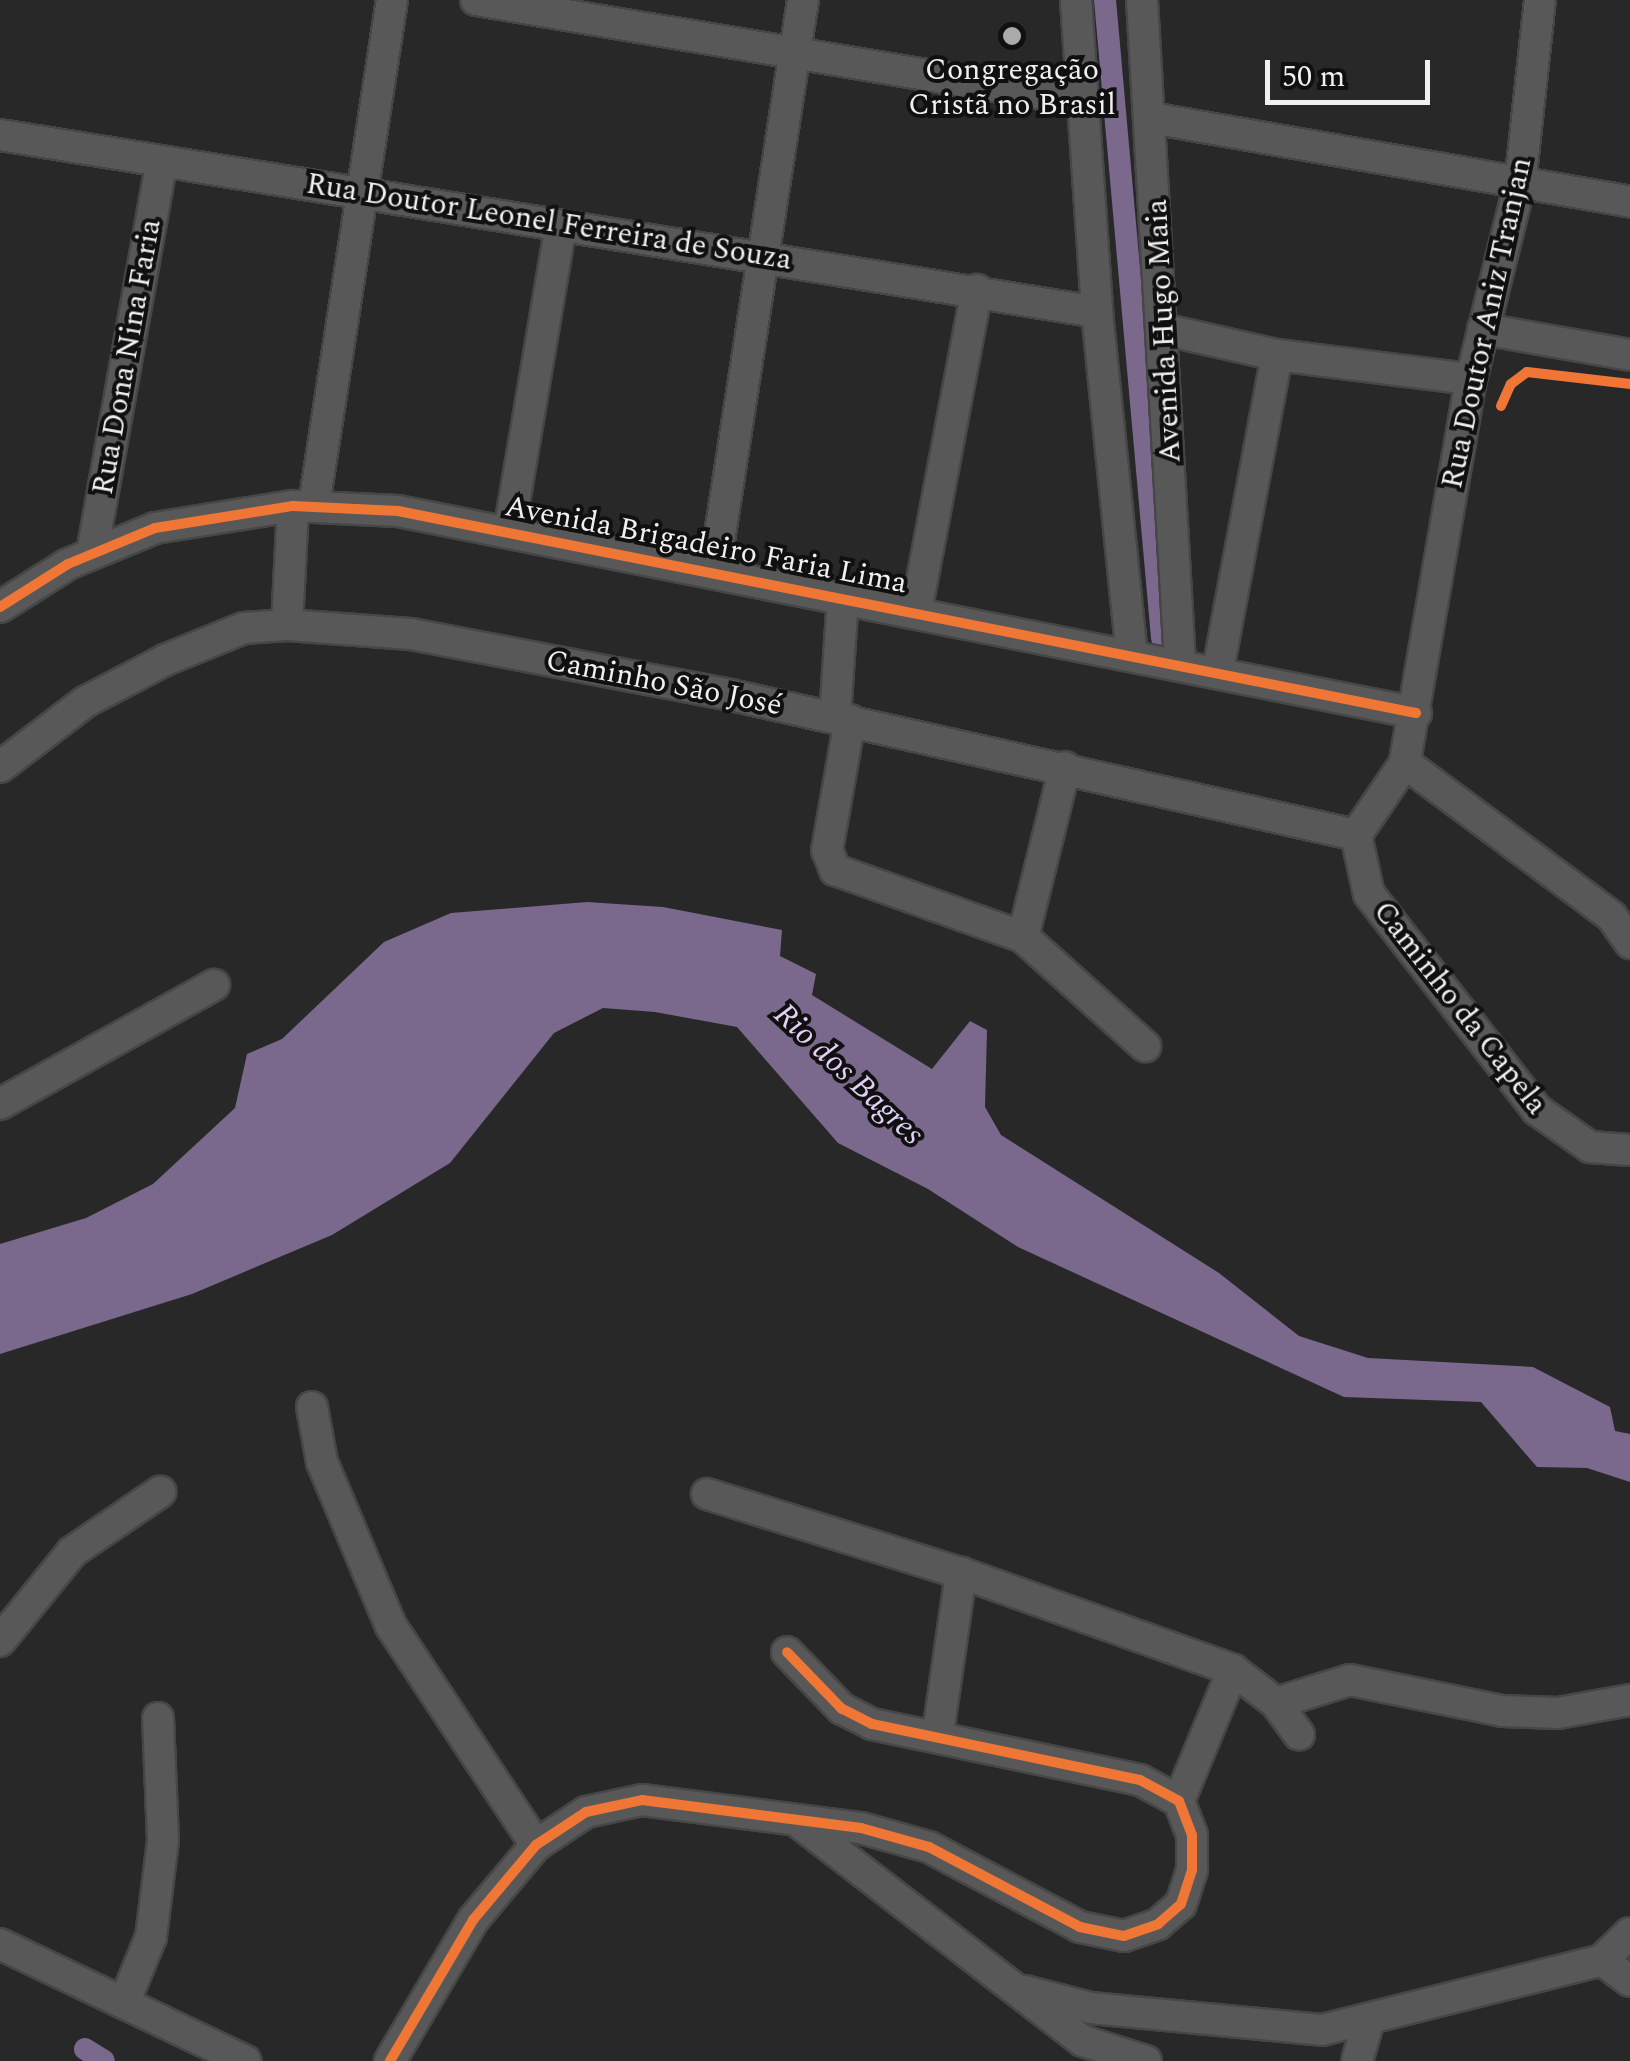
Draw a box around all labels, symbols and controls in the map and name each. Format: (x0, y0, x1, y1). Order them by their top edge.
marker: Congregação Cristã no Brasil (1001, 25, 1023, 47)
scale bar (1270, 40, 1435, 102)
place label: Congregação Cristã no Brasil (908, 52, 1116, 122)
text: 50 m (1282, 54, 1345, 100)
street label: Rua Doutor Aniz Tranjan (1434, 154, 1540, 492)
street label: Rua Doutor Leonel Ferreira de Souza (304, 166, 794, 278)
street label: Avenida Hugo Maia (1139, 198, 1189, 464)
street label: Rua Dona Nina Faria (85, 216, 169, 498)
street label: Avenida Brigadeiro Faria Lima (502, 488, 910, 602)
street label: Caminho São José (543, 642, 785, 724)
street label: Caminho da Capela (1366, 894, 1554, 1122)
water label: Rio dos Bagres (765, 996, 931, 1154)

